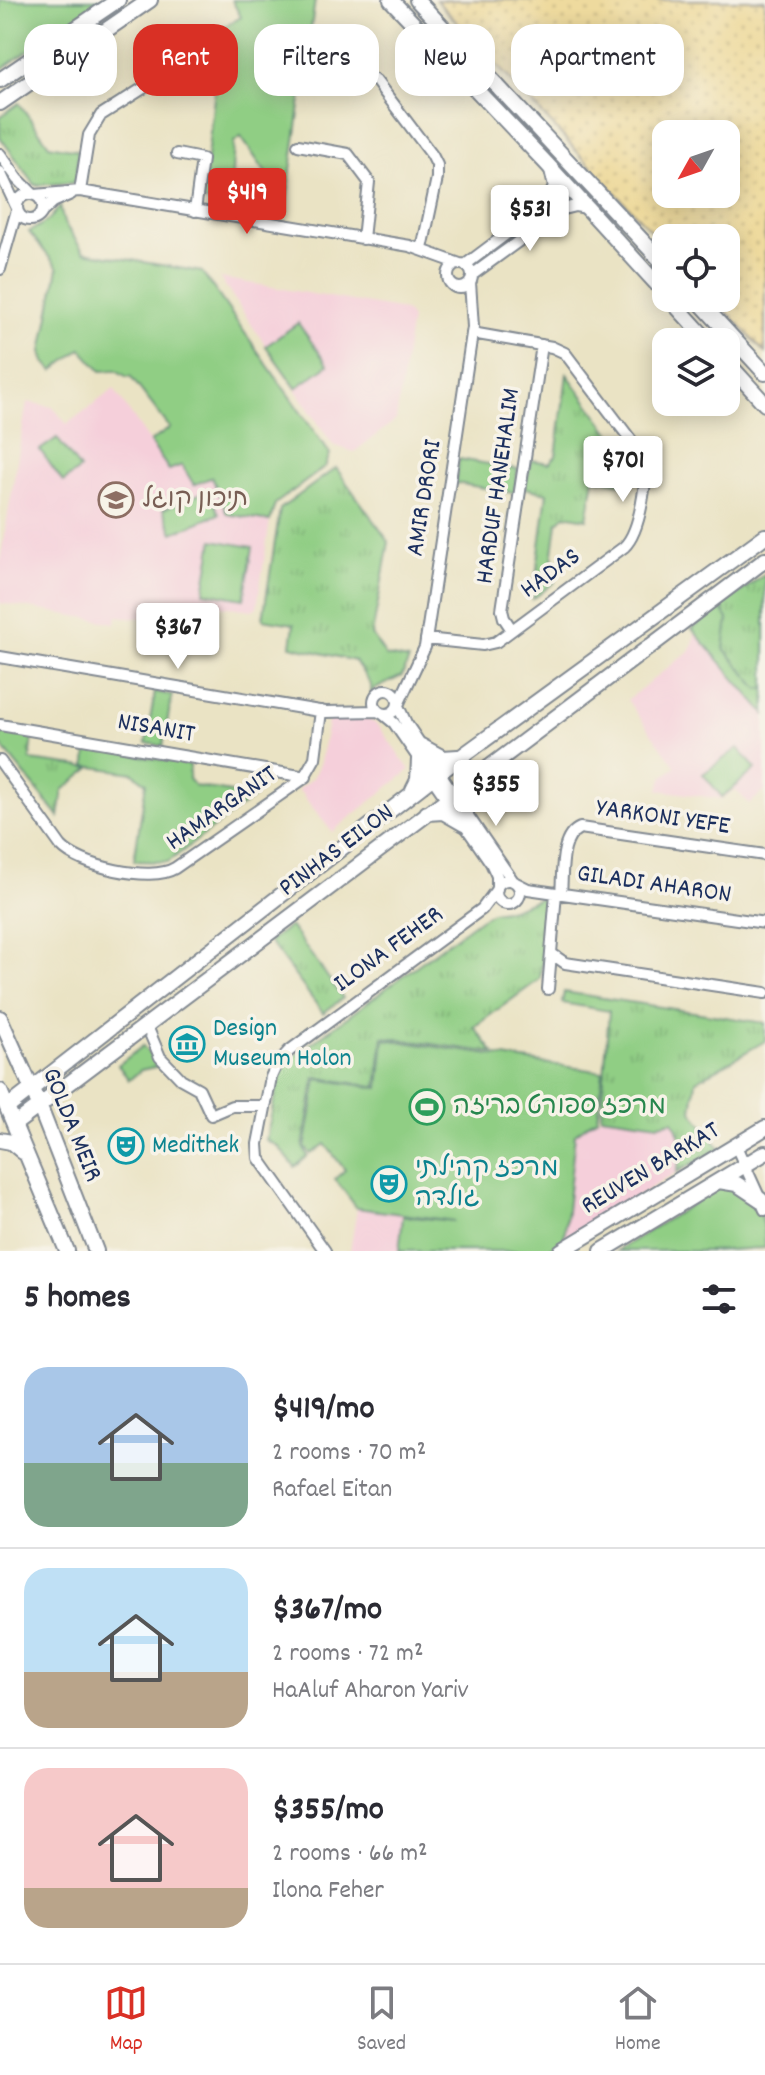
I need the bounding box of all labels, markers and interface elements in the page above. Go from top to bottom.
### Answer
chip: Buy [24,24,117,96]
chip: Rent [133,24,238,96]
chip: Filters [254,24,379,96]
chip: New [395,24,495,96]
chip: Apartment [511,24,684,96]
north arrow [652,120,740,208]
map controls [652,120,740,416]
pin: $419 [200,168,294,236]
text: $419 [226,175,268,212]
pin: $531 [483,185,577,253]
text: $531 [509,192,551,229]
button: locate [652,224,740,312]
button: layers [652,328,740,416]
street label: HARDUF HANEHALIM [467,386,531,586]
pin: $701 [576,436,670,504]
street label: AMIR DRORI [398,437,452,559]
text: $701 [601,443,645,480]
school or university icon: תיכון קוגל [97,481,135,519]
place label: תיכון קוגל [142,482,248,519]
street label: HADAS [513,539,589,609]
pin: $367 [131,603,225,671]
text: $367 [154,610,202,647]
street label: NISANIT [114,704,198,754]
street label: HAMARGANIT [159,757,286,861]
pin: $355 [449,760,543,828]
text: $355 [472,767,520,804]
street label: YARKONI YEFE [594,790,733,846]
street label: PINHAS EILON [272,795,402,907]
street label: GILADI AHARON [574,856,734,914]
street label: ILONA FEHER [326,897,452,1003]
place label: Design Museum Holon [213,1011,352,1078]
museum icon: Design Museum Holon [168,1025,206,1063]
street label: GOLDA MEIR [31,1062,111,1188]
sports icon: מרכז ספורט בריזה [408,1088,446,1126]
place label: מרכז ספורט בריזה [453,1089,666,1126]
street label: REUVEN BARKAT [575,1113,728,1225]
theatre icon: Medithek [107,1127,145,1165]
place label: Medithek [152,1128,239,1165]
place label: מרכז קהילתי גולדה [415,1151,559,1218]
theatre icon: מרכז קהילתי גולדה [370,1165,408,1203]
text: 5 homes [24,1275,131,1324]
icon: filters [697,1277,741,1321]
text: $419/mo [272,1386,375,1435]
icon: home [88,1399,184,1495]
text: 2 rooms · 70 m² [272,1435,426,1472]
text: Rafael Eitan [272,1472,392,1509]
text: $367/mo [272,1587,382,1636]
icon: home [88,1600,184,1696]
text: 2 rooms · 72 m² [272,1636,423,1673]
text: HaAluf Aharon Yariv [272,1673,469,1710]
text: $355/mo [272,1787,384,1836]
icon: home [88,1800,184,1896]
text: 2 rooms · 66 m² [272,1836,428,1873]
text: Ilona Feher [272,1873,384,1910]
tab: Map [104,1981,148,2060]
tab: Saved [357,1981,406,2060]
tab: Home [615,1981,661,2060]

